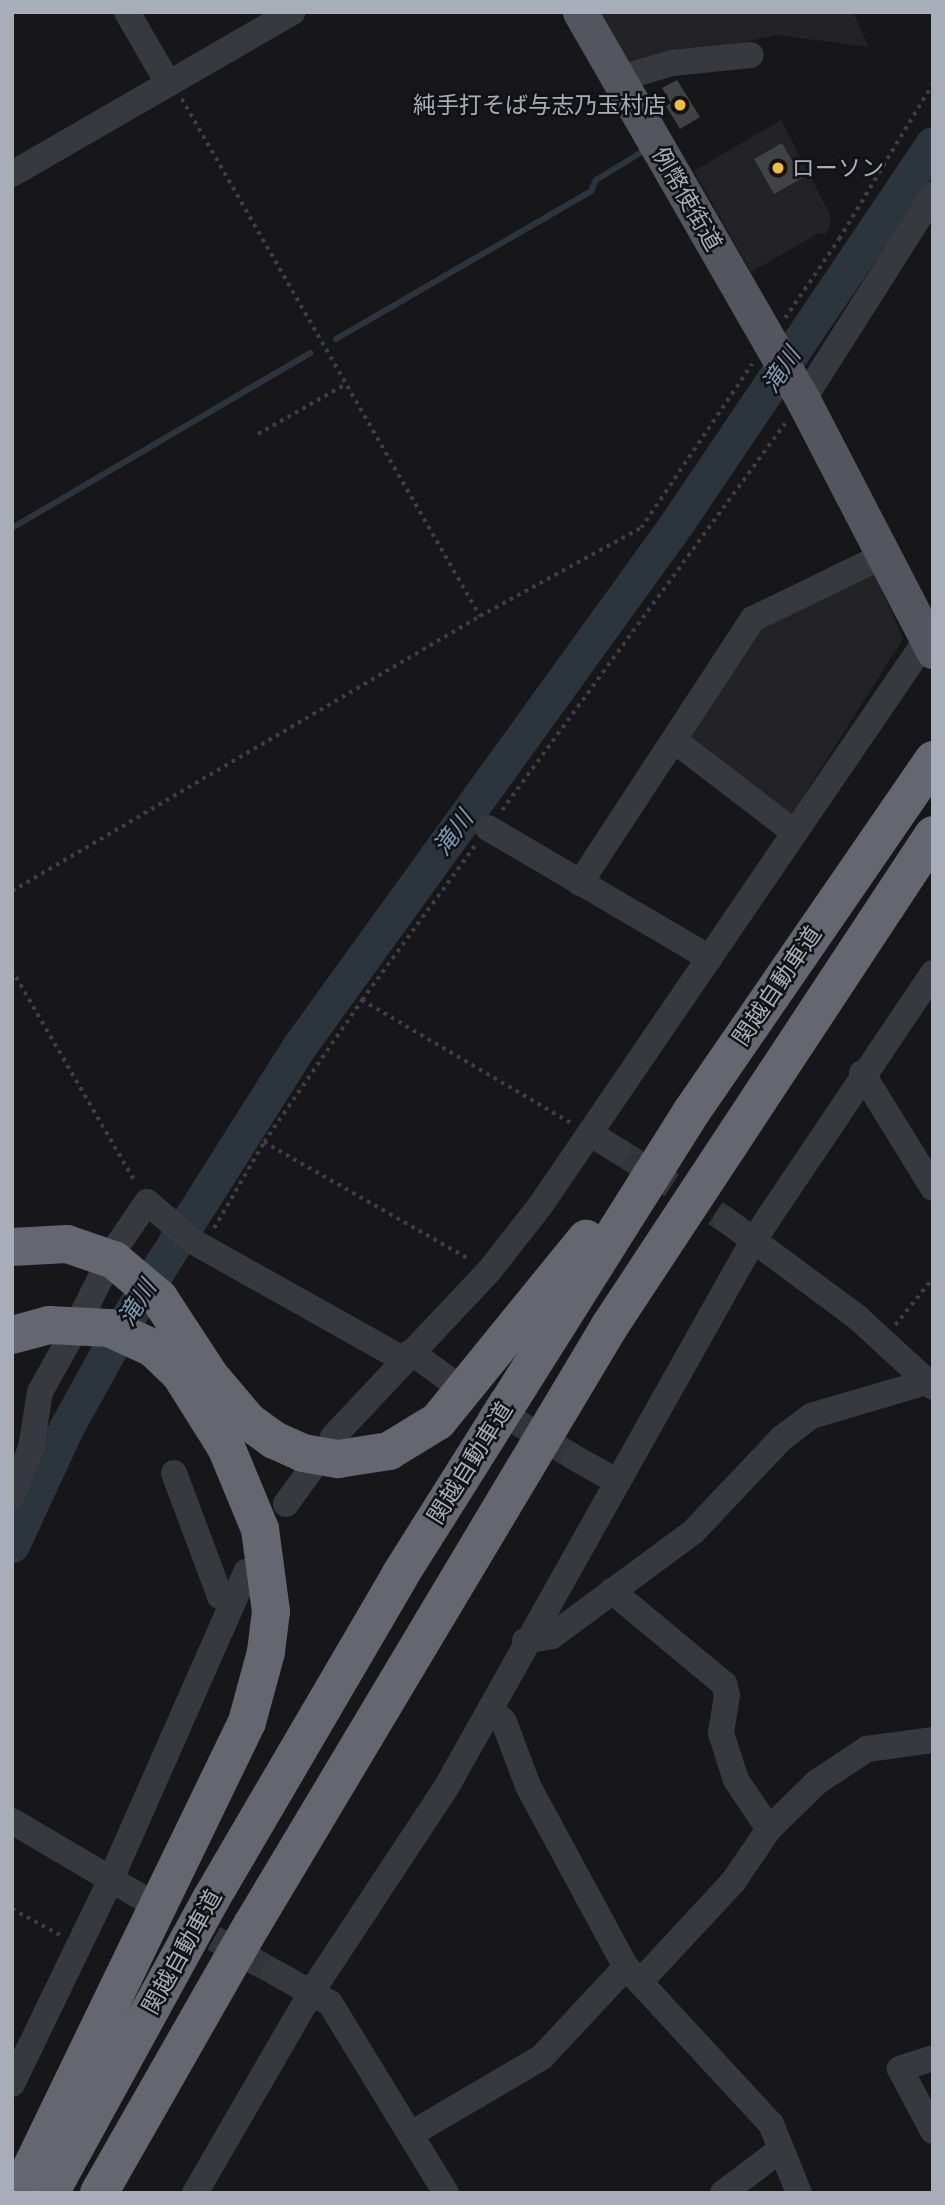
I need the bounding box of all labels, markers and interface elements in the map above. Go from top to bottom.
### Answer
place label: 純手打そば与志乃玉村店 [413,91,666,119]
marker: 純手打そば与志乃玉村店 [672,97,688,113]
street label: 例幣使街道 [646,142,728,256]
place label: ローソン [792,154,884,182]
marker: ローソン [770,160,786,176]
water label: 滝川 [756,342,806,398]
water label: 滝川 [427,805,479,861]
street label: 関越自動車道 [727,921,827,1051]
water label: 滝川 [112,1275,162,1331]
street label: 関越自動車道 [422,1397,518,1529]
street label: 関越自動車道 [136,1885,228,2019]

